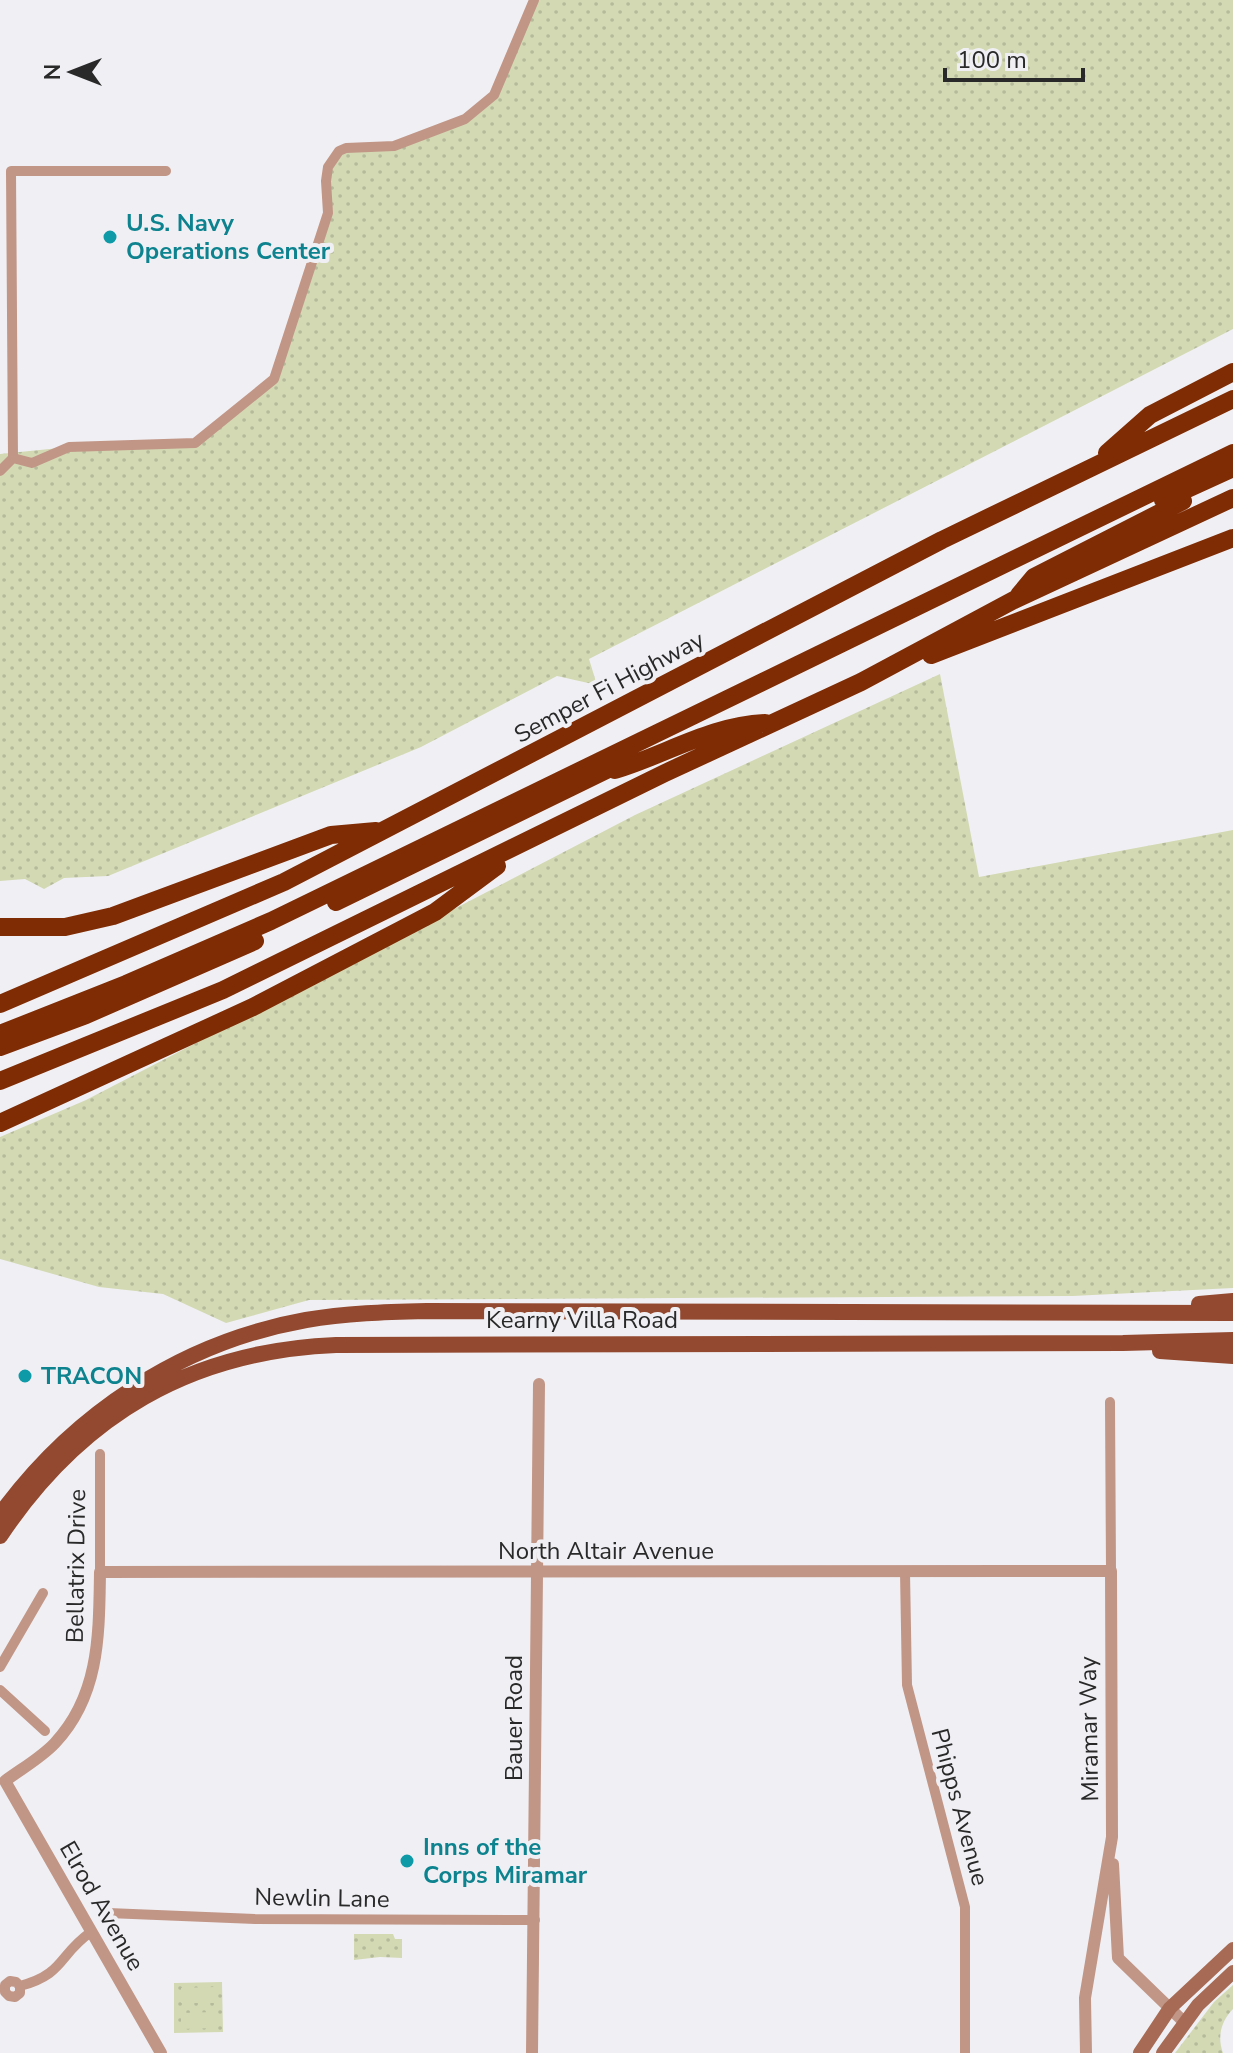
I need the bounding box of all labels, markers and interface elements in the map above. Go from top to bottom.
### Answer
north arrow [32,32,112,112]
scale bar [945,32,1083,82]
text: 100 m [957,44,1027,76]
text: N [38,64,68,80]
place label: U.S. Navy Operations Center [126,207,331,267]
marker: U.S. Navy Operations Center [101,228,119,246]
street label: Semper Fi Highway [508,623,710,751]
street label: Kearny Villa Road [486,1304,678,1336]
place label: TRACON [41,1360,142,1392]
marker: TRACON [16,1367,34,1385]
street label: Bellatrix Drive [59,1489,93,1643]
street label: North Altair Avenue [498,1535,714,1567]
street label: Bauer Road [498,1655,530,1781]
street label: Miramar Way [1072,1655,1106,1802]
street label: Phipps Avenue [924,1725,996,1889]
place label: Inns of the Corps Miramar [423,1831,588,1891]
street label: Elrod Avenue [52,1835,152,1977]
marker: Inns of the Corps Miramar [398,1852,416,1870]
street label: Newlin Lane [254,1881,390,1915]

